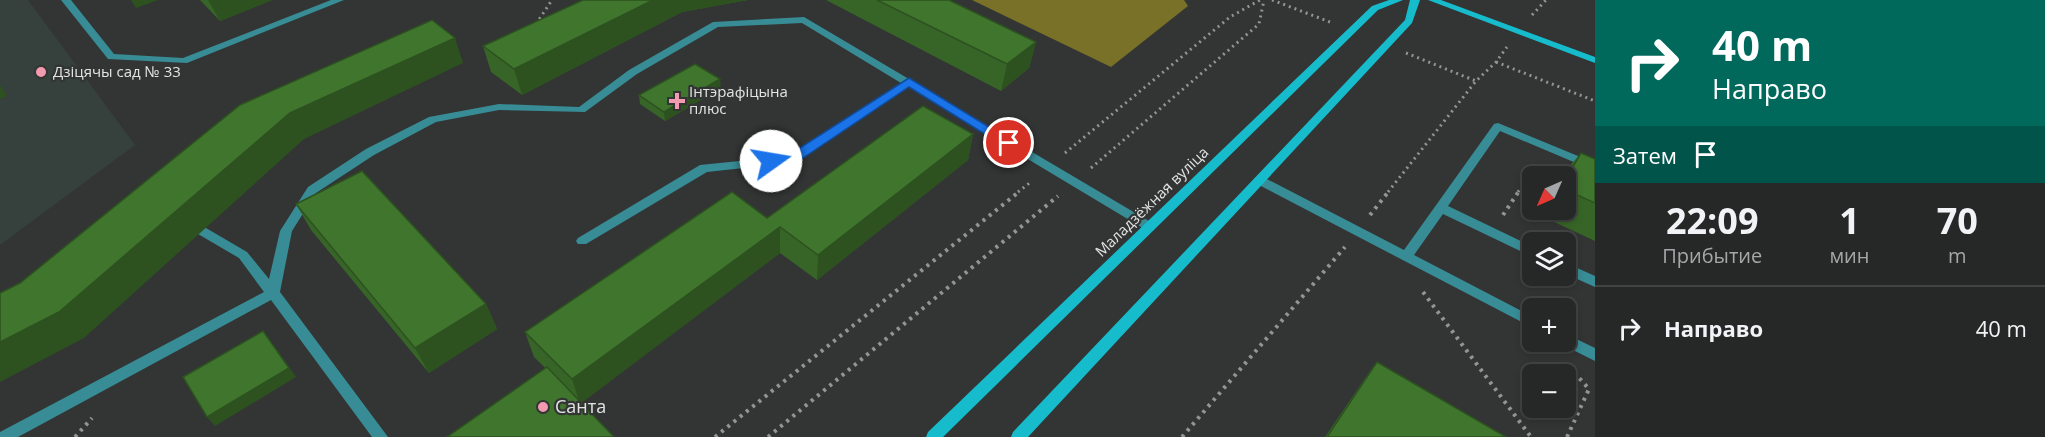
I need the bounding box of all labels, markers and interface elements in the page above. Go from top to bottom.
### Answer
text: 40 m [1712,16,1812,73]
icon: right [1613,24,1691,102]
place label: Дзіцячы сад № 33 [53,61,181,81]
marker: Дзіцячы сад № 33 [34,65,48,79]
text: Направо [1712,70,1827,107]
place label: Інтэрафіцына плюс [689,81,788,118]
marker: Інтэрафіцына плюс [670,94,684,108]
pin [983,117,1034,168]
icon: arrive [992,126,1025,159]
position arrow [739,129,803,193]
icon: arrive [1689,138,1722,171]
text: Затем [1613,140,1677,170]
street label: Маладзёжная вуліца [1090,142,1212,261]
north arrow [1522,166,1576,220]
map controls [1522,166,1576,418]
text: 22:09 [1666,196,1759,245]
text: 1 [1839,196,1860,245]
text: 70 [1937,196,1978,245]
button: layers [1522,232,1576,286]
text: Прибытие [1662,242,1762,269]
text: мин [1829,242,1870,269]
text: m [1948,242,1967,269]
button: + [1522,298,1576,352]
icon: right [1613,312,1646,345]
text: Направо [1664,313,1763,343]
text: 40 m [1976,313,2027,343]
button: − [1522,364,1576,418]
place label: Санта [555,394,606,418]
marker: Санта [536,400,550,414]

